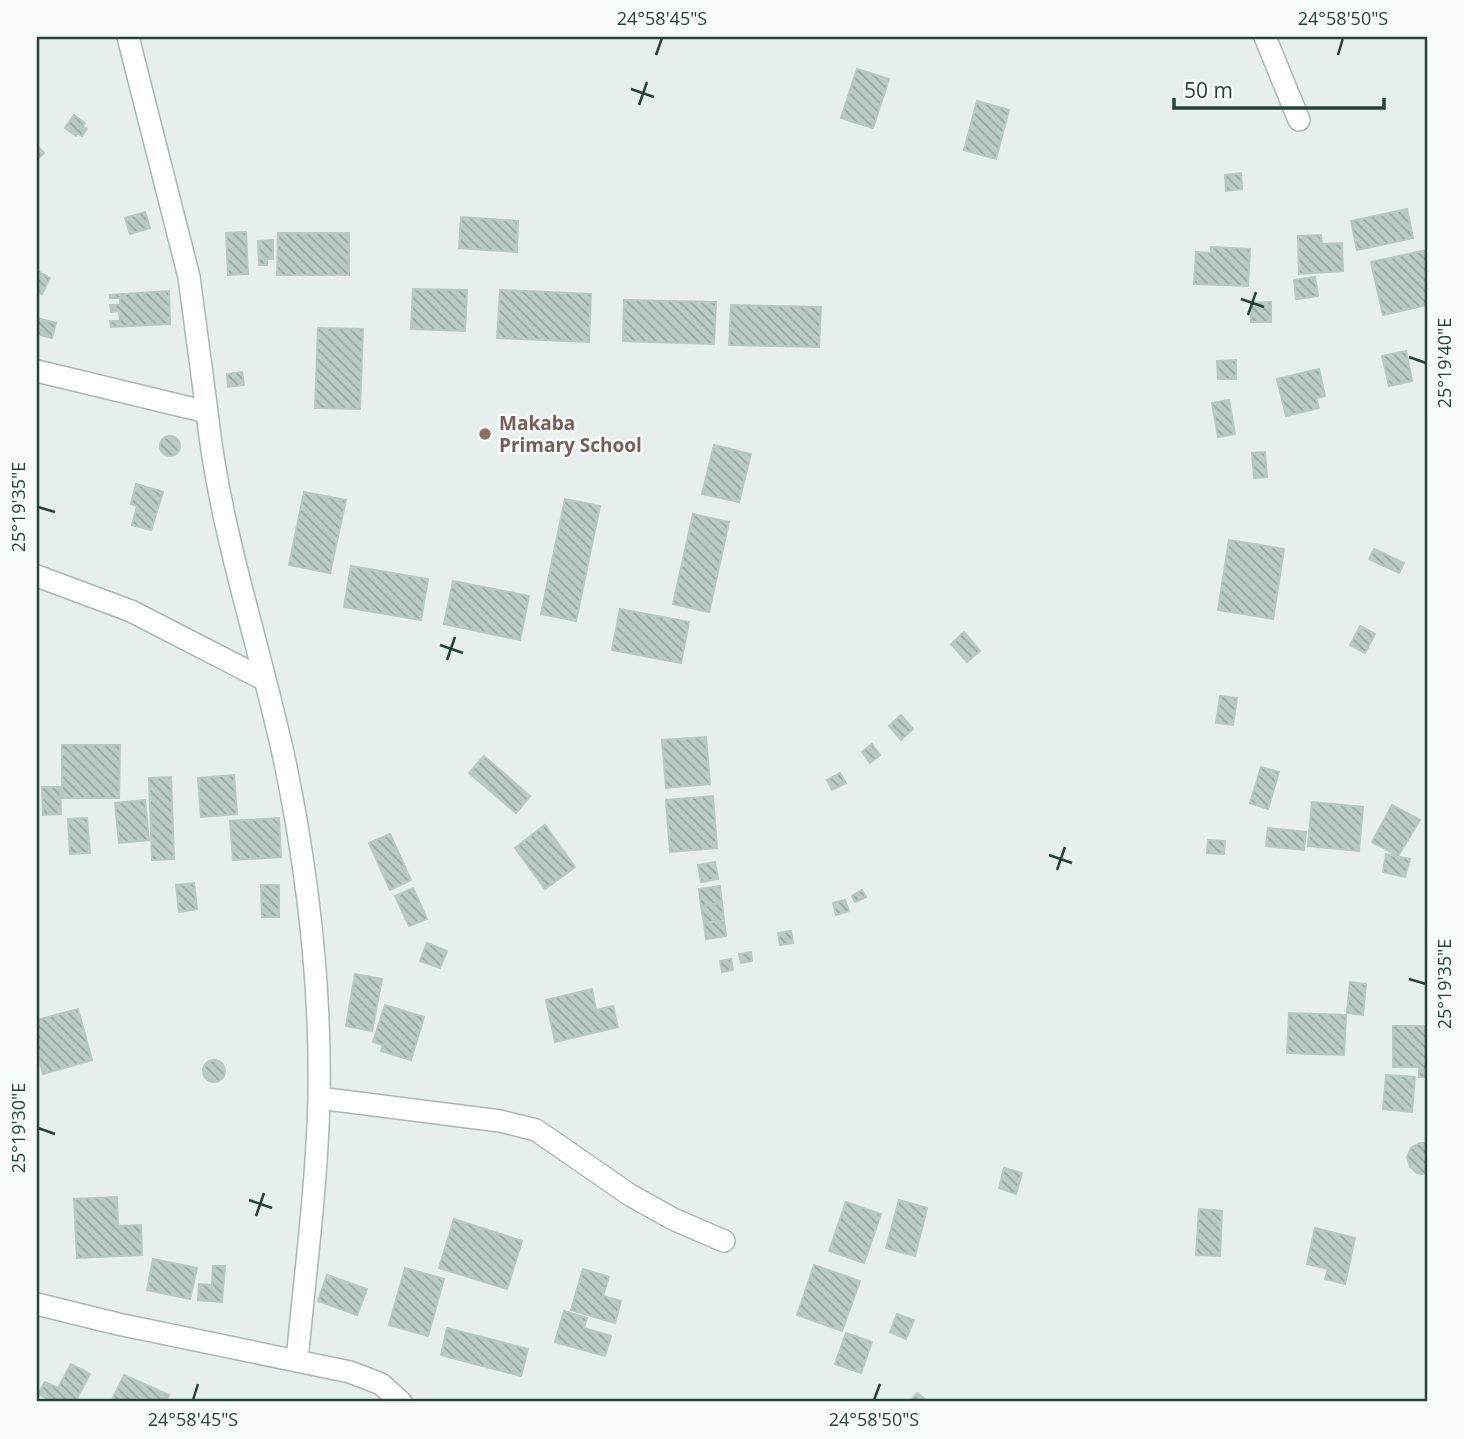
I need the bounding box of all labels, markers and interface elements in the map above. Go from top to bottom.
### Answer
text: 24°58'45"S [617,6,707,30]
text: 24°58'50"S [1298,6,1388,30]
scale bar [1174,66,1384,110]
text: 50 m [1184,76,1233,104]
text: 25°19'40"E [1432,318,1456,408]
place label: Makaba Primary School [499,410,642,458]
marker: Makaba Primary School [477,426,493,442]
text: 25°19'35"E [6,462,30,552]
text: 25°19'35"E [1432,939,1456,1029]
text: 25°19'30"E [6,1083,30,1173]
text: 24°58'45"S [148,1407,238,1431]
text: 24°58'50"S [829,1407,919,1431]

